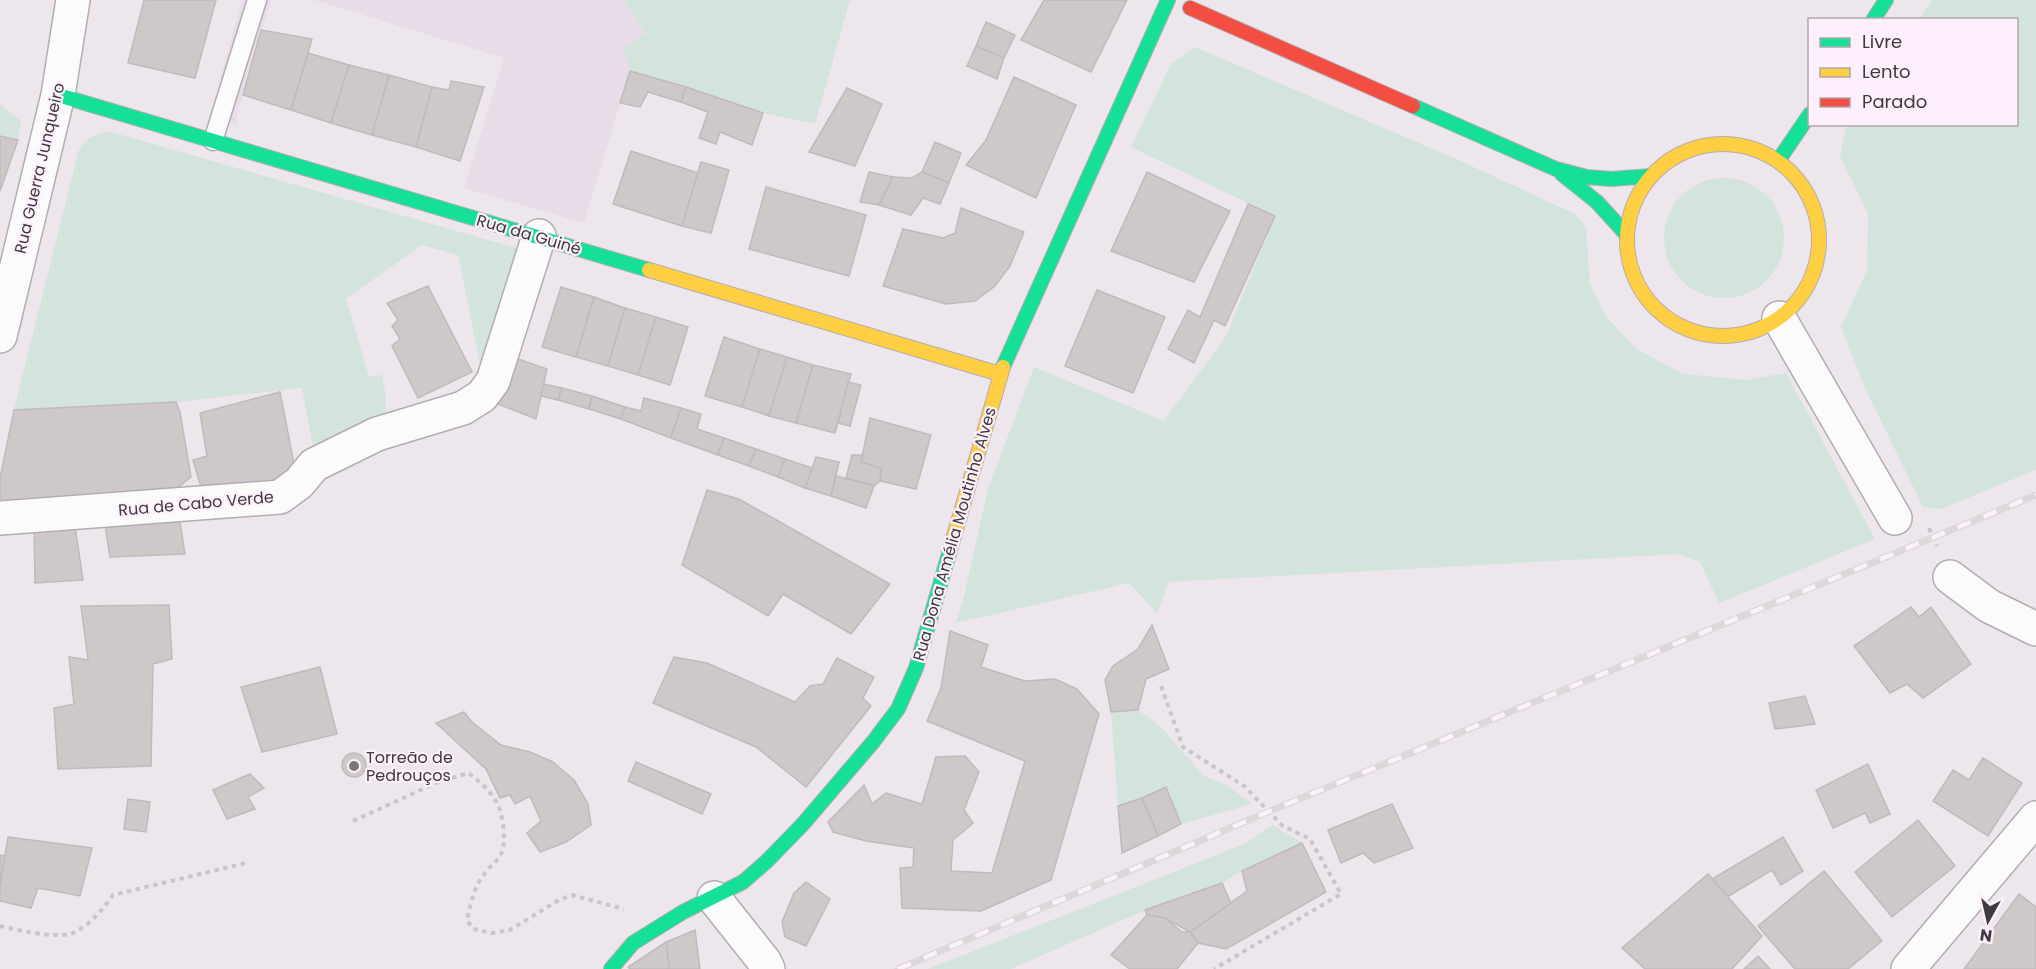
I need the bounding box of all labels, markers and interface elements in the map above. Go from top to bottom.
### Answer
legend [1808,18,2018,126]
text: Livre [1862,29,1902,54]
text: Lento [1862,59,1911,84]
street label: Rua Guerra Junqueiro [9,80,70,256]
text: Parado [1862,89,1927,114]
street label: Rua da Guiné [474,209,584,260]
street label: Rua Dona Amélia Moutinho Alves [907,405,1002,664]
street label: Rua de Cabo Verde [117,485,275,522]
place label: Torreão de Pedrouços [366,746,453,787]
marker: Torreão de Pedrouços [347,759,361,773]
north arrow [1958,891,2018,951]
text: N [1978,923,1994,948]

